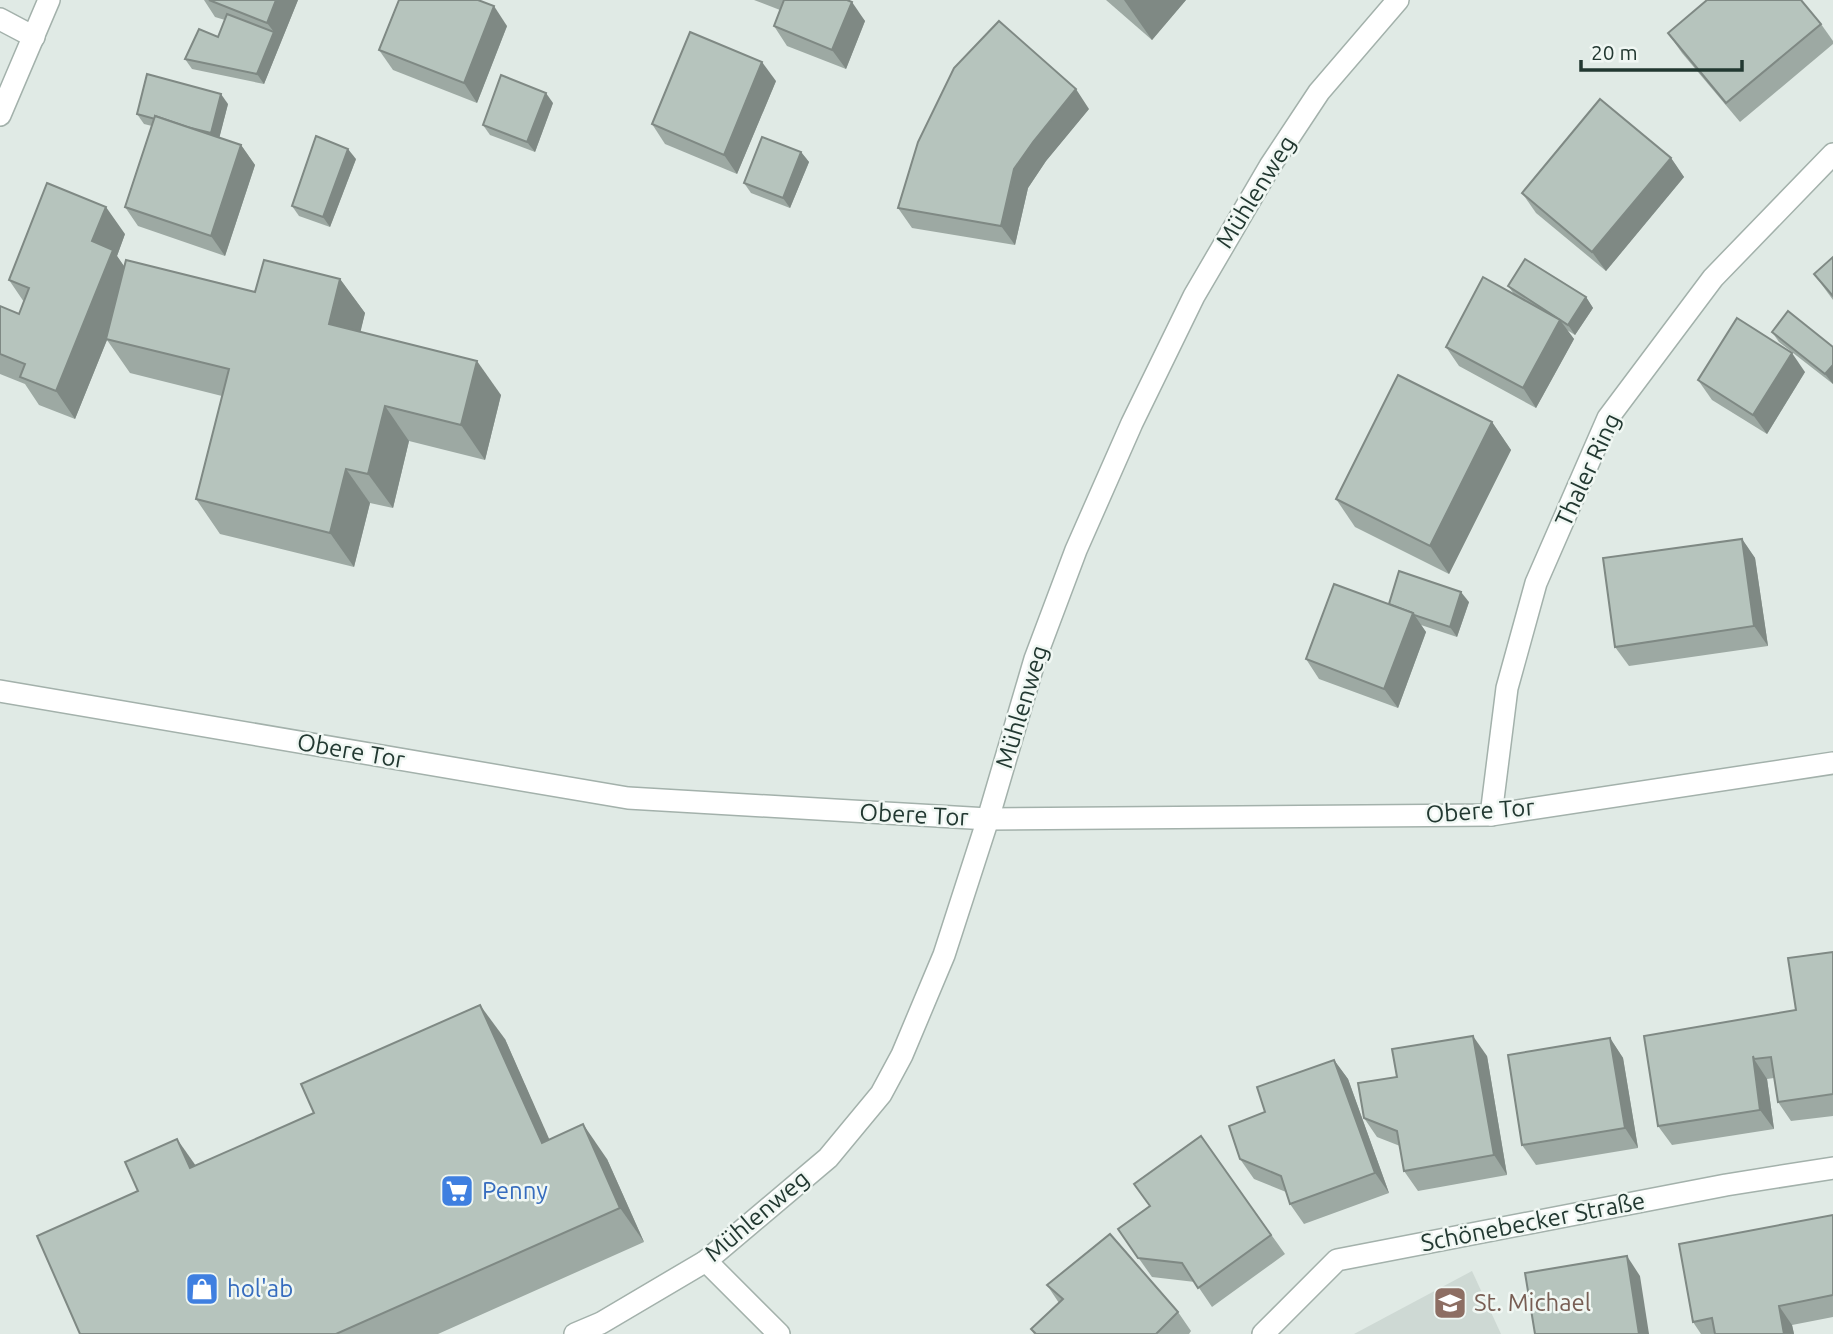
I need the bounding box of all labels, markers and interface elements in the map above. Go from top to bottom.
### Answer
scale bar [1581,28,1742,72]
text: 20 m [1591,40,1638,64]
street label: Mühlenweg [1210,131,1301,253]
street label: Thaler Ring [1550,409,1626,531]
street label: Mühlenweg [990,642,1053,772]
street label: Obere Tor [295,728,407,773]
street label: Obere Tor [1425,793,1535,828]
street label: Obere Tor [859,798,969,831]
street label: Mühlenweg [699,1164,814,1267]
supermarket icon: Penny [438,1172,476,1210]
place label: Penny [482,1177,548,1204]
street label: Schönebecker Straße [1419,1187,1647,1256]
shop icon: hol'ab [183,1270,221,1308]
place label: hol'ab [227,1275,293,1302]
school or university icon: St. Michael [1431,1284,1469,1322]
place label: St. Michael [1474,1289,1591,1316]

